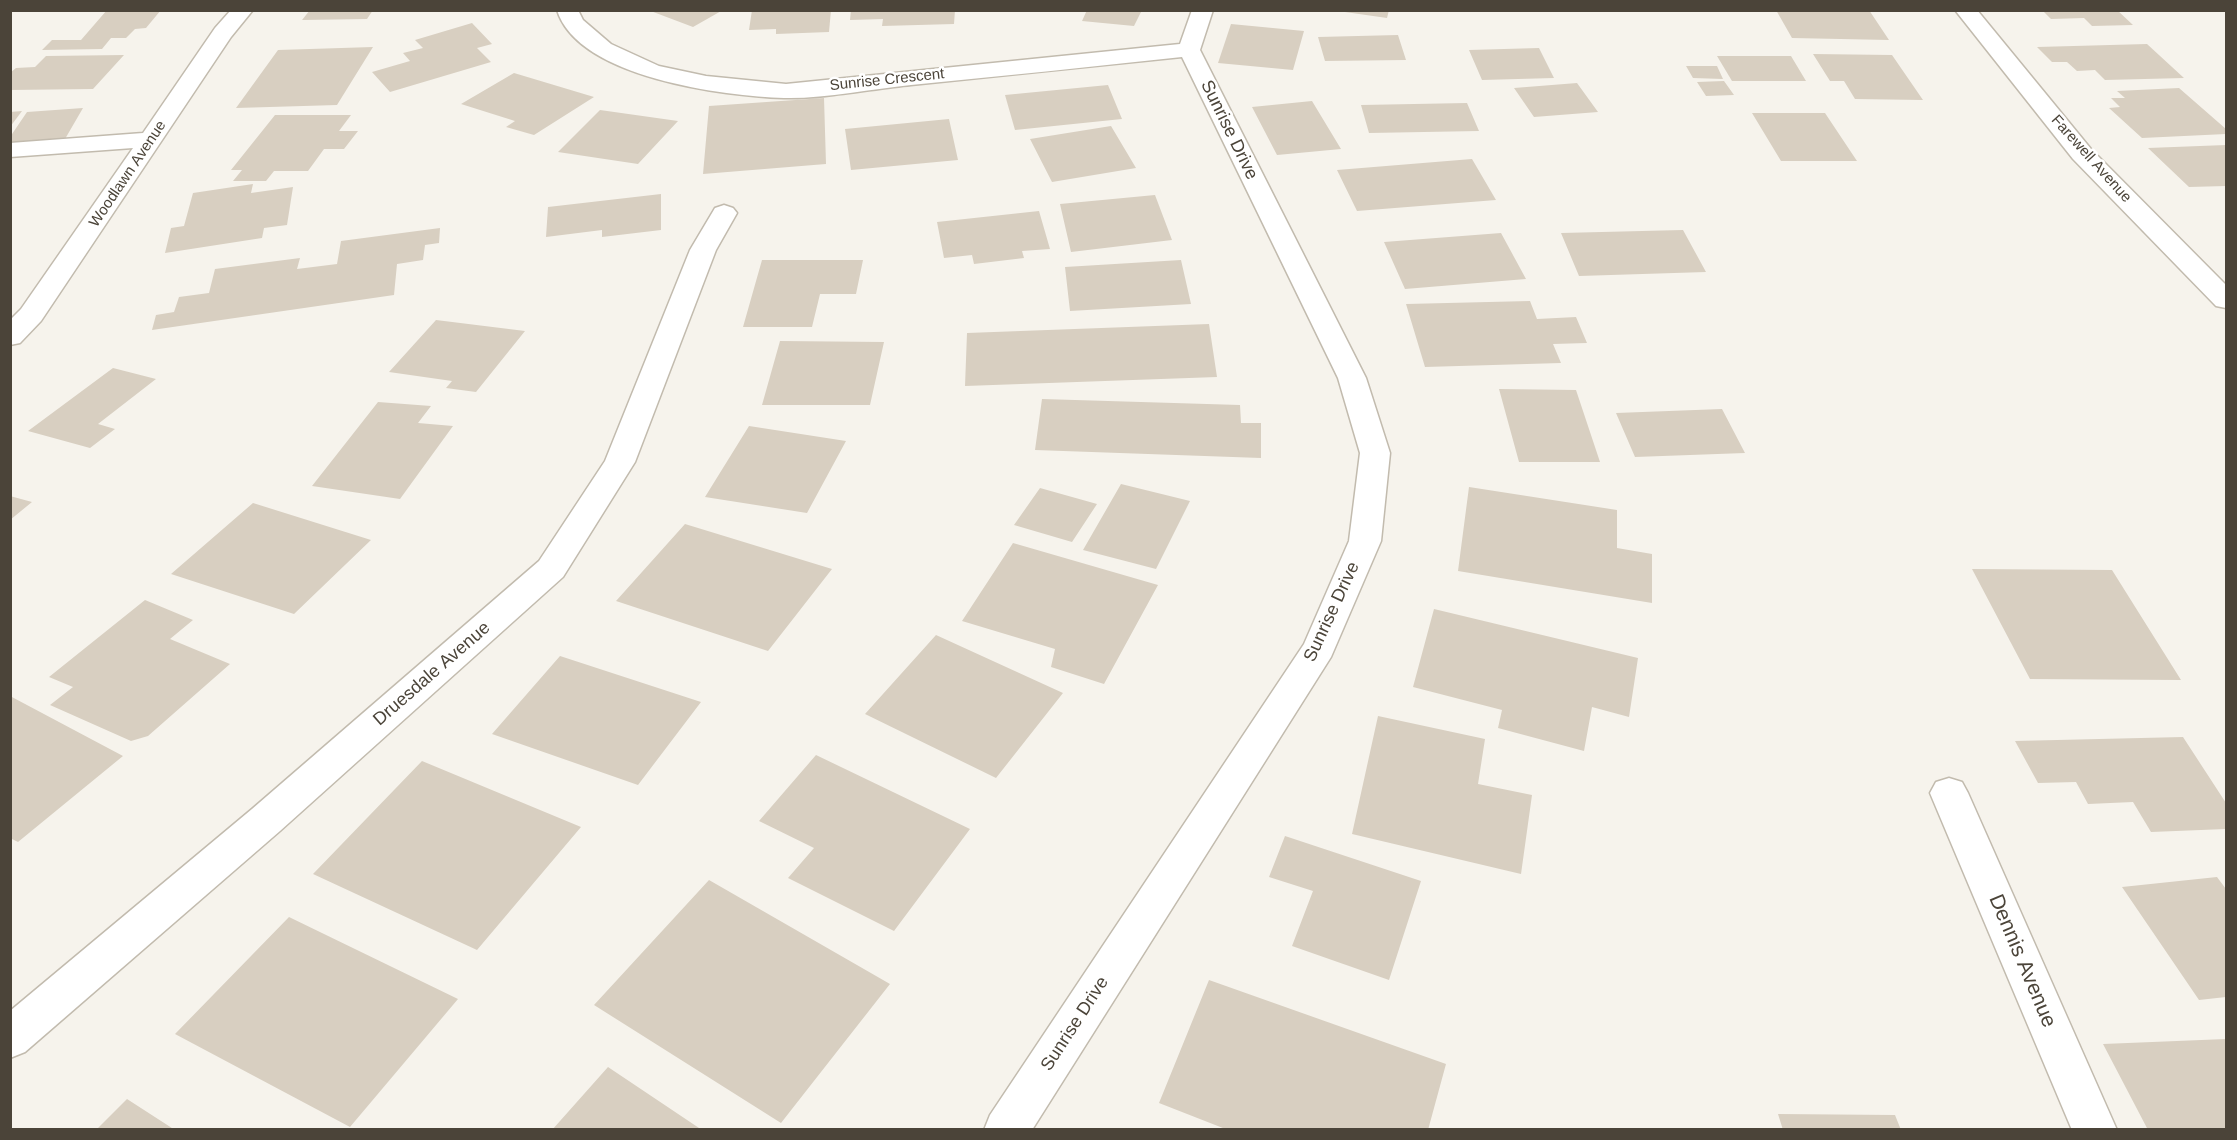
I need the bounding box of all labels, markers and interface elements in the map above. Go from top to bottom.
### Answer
street label: Sunrise Crescent [829,65,945,95]
street label: Sunrise Drive [1196,77,1262,183]
street label: Farewell Avenue [2047,112,2135,206]
street label: Woodlawn Avenue [86,117,170,231]
street label: Sunrise Drive [1299,558,1365,666]
street label: Druesdale Avenue [369,617,495,731]
street label: Dennis Avenue [1983,891,2061,1031]
street label: Sunrise Drive [1037,973,1113,1075]

